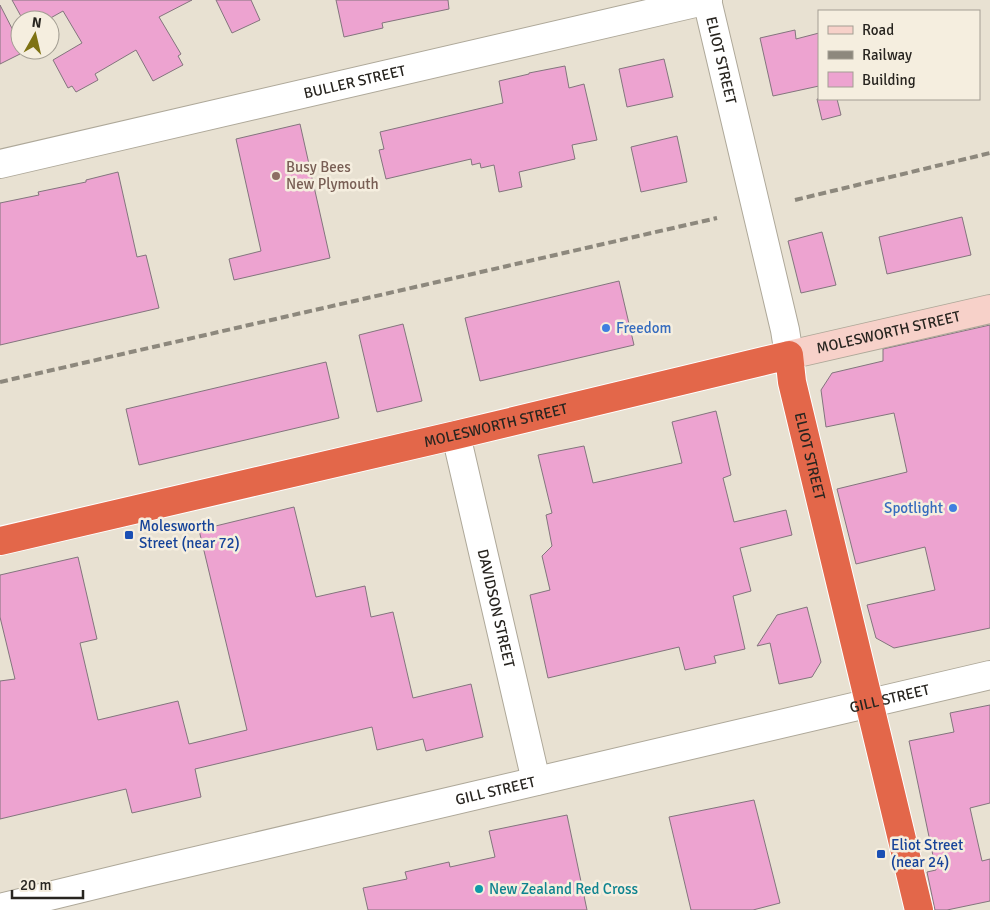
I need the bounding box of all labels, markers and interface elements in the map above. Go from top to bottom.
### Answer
north arrow [10,10,60,60]
legend [818,10,980,100]
text: N [31,14,43,32]
street label: ELIOT STREET [702,15,740,107]
text: Road [862,21,894,39]
text: Railway [862,46,912,64]
street label: BULLER STREET [302,61,408,102]
text: Building [862,71,916,89]
place label: Busy Bees New Plymouth [286,158,379,193]
marker: Busy Bees New Plymouth [270,170,282,182]
street label: MOLESWORTH STREET [815,307,963,357]
place label: Freedom [616,319,671,337]
marker: Freedom [600,322,612,334]
street label: MOLESWORTH STREET [422,399,570,451]
street label: ELIOT STREET [791,410,829,502]
place label: Spotlight [884,499,943,517]
marker: Spotlight [947,502,959,514]
place label: Molesworth Street (near 72) [139,517,240,552]
marker: Molesworth Street (near 72) [123,529,135,541]
street label: DAVIDSON STREET [474,547,519,670]
street label: GILL STREET [848,680,932,717]
street label: GILL STREET [454,773,538,809]
place label: Eliot Street (near 24) [891,836,963,871]
marker: Eliot Street (near 24) [875,848,887,860]
scale bar [12,868,84,900]
text: 20 m [20,876,51,894]
place label: New Zealand Red Cross [489,880,639,898]
marker: New Zealand Red Cross [473,883,485,895]

